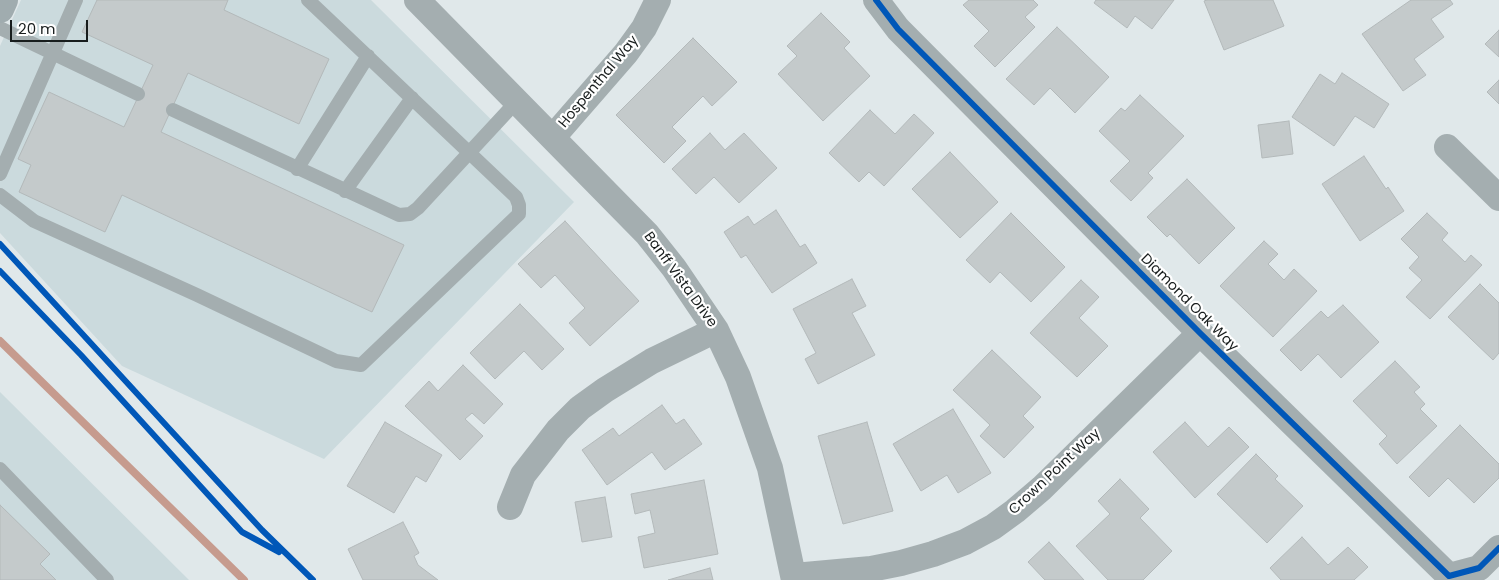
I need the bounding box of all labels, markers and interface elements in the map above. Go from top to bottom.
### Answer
scale bar [12,10,90,42]
text: 20 m [18,18,56,39]
street label: Hospenthal Way [556,33,642,131]
street label: Banff Vista Drive [640,229,720,331]
street label: Diamond Oak Way [1137,251,1241,355]
street label: Crown Point Way [1006,425,1104,519]

